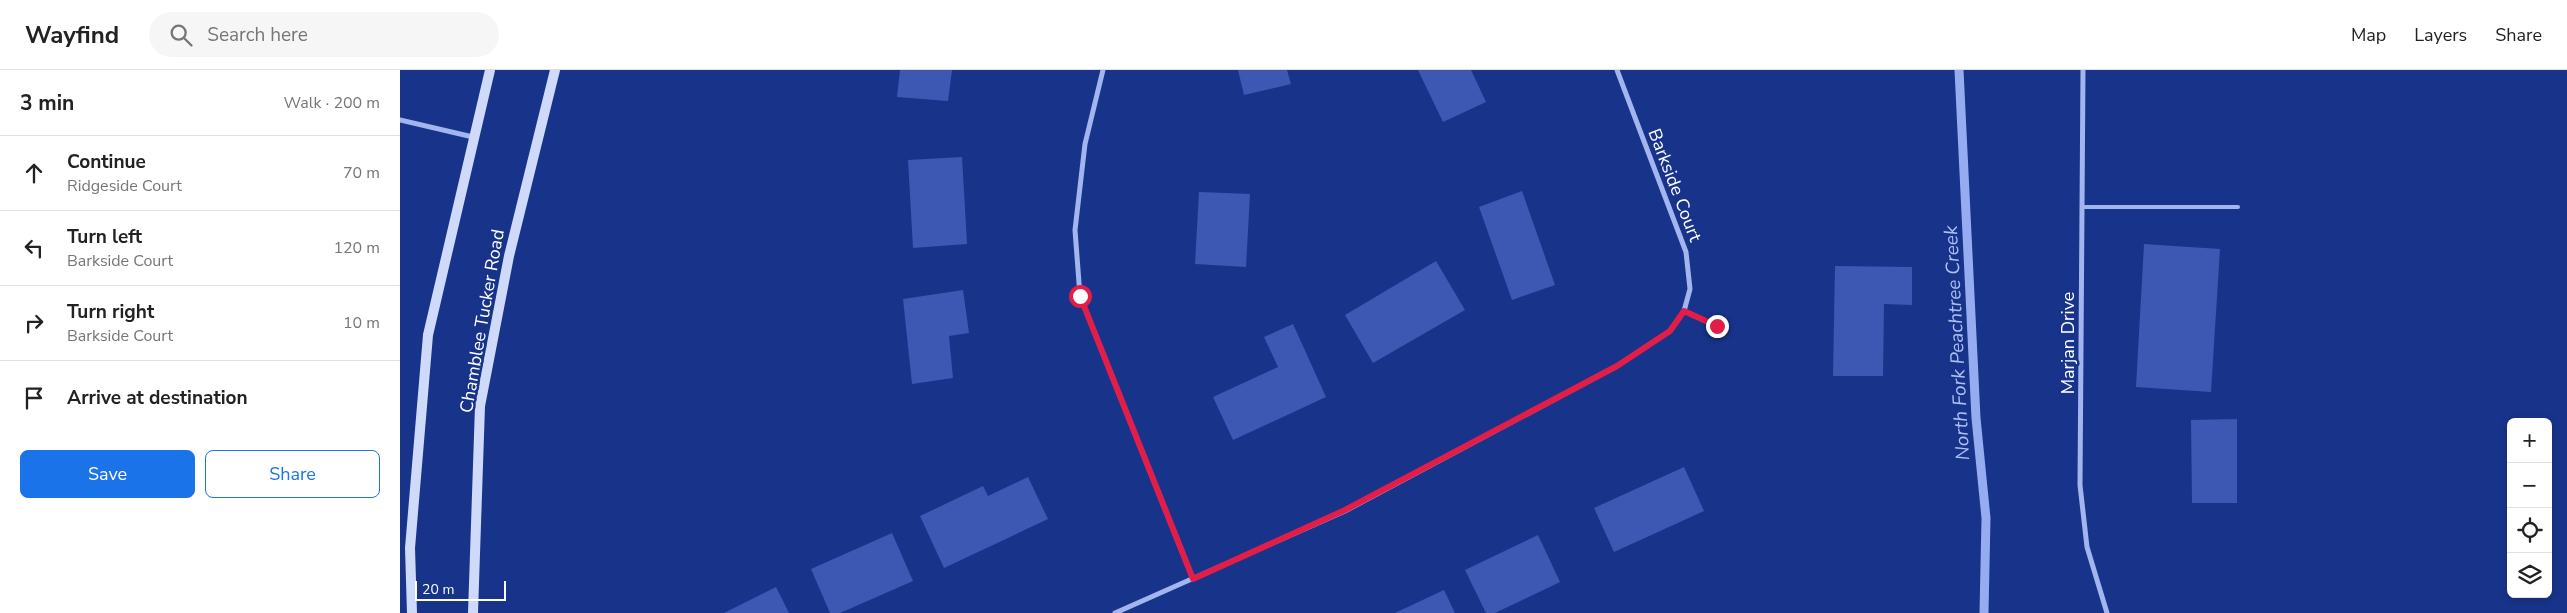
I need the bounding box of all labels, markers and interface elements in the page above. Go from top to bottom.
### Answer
search box [149,12,499,57]
text: Wayfind [25,19,119,51]
icon: search [167,21,195,49]
text: Search here [207,22,308,48]
text: Map [2351,23,2386,47]
text: Layers [2414,23,2467,47]
text: Share [2495,23,2542,47]
text: 3 min [20,89,74,117]
text: Walk · 200 m [284,92,380,114]
street label: Barkside Court [1642,125,1708,246]
text: Continue [67,149,146,175]
icon: ahead [20,159,48,187]
text: 70 m [343,162,380,184]
text: Ridgeside Court [67,175,182,197]
text: Turn left [67,224,142,250]
water label: North Fork Peachtree Creek [1938,224,1976,461]
street label: Chamblee Tucker Road [454,227,510,415]
icon: left [20,234,48,262]
text: 120 m [333,237,380,259]
text: Barkside Court [67,250,173,272]
route start [1069,285,1092,308]
street label: Marjan Drive [2056,292,2080,394]
text: Turn right [67,299,154,325]
icon: right [20,309,48,337]
text: 10 m [343,312,380,334]
route end [1706,315,1729,338]
text: Barkside Court [67,325,173,347]
icon: arrive [20,384,48,412]
text: Arrive at destination [67,385,248,411]
map controls [2507,418,2552,598]
button: + [2507,418,2552,463]
button: Save [20,450,195,498]
button: Share [205,450,380,498]
button: − [2507,463,2552,508]
button: locate [2507,508,2552,553]
button: layers [2507,553,2552,598]
scale bar [415,578,506,601]
text: 20 m [422,580,454,599]

